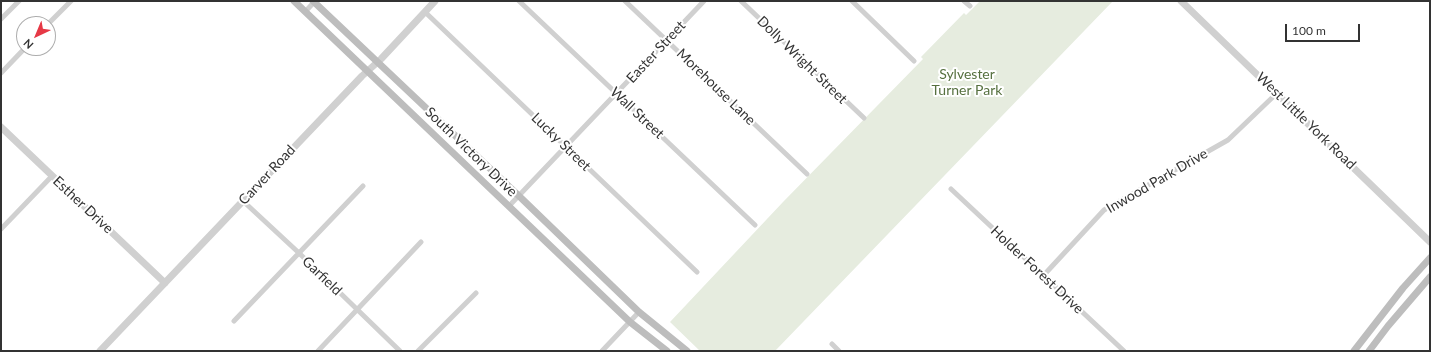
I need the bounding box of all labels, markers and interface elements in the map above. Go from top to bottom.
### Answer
street label: Dolly Wright Street [753,13,851,107]
north arrow [16,16,56,56]
scale bar [1287,16,1362,42]
street label: Easter Street [623,17,689,87]
text: 100 m [1292,23,1326,38]
text: N [20,37,36,52]
street label: Morehouse Lane [673,45,759,129]
park label: Sylvester Turner Park [932,66,1002,98]
street label: West Little York Road [1253,69,1359,173]
street label: Wall Street [607,84,667,142]
street label: South Victory Drive [421,104,521,200]
street label: Lucky Street [528,110,594,174]
street label: Carver Road [235,142,299,208]
street label: Inwood Park Drive [1103,145,1211,217]
street label: Esther Drive [49,173,117,237]
street label: Holder Forest Drive [987,223,1087,317]
street label: Garfield [299,253,345,299]

